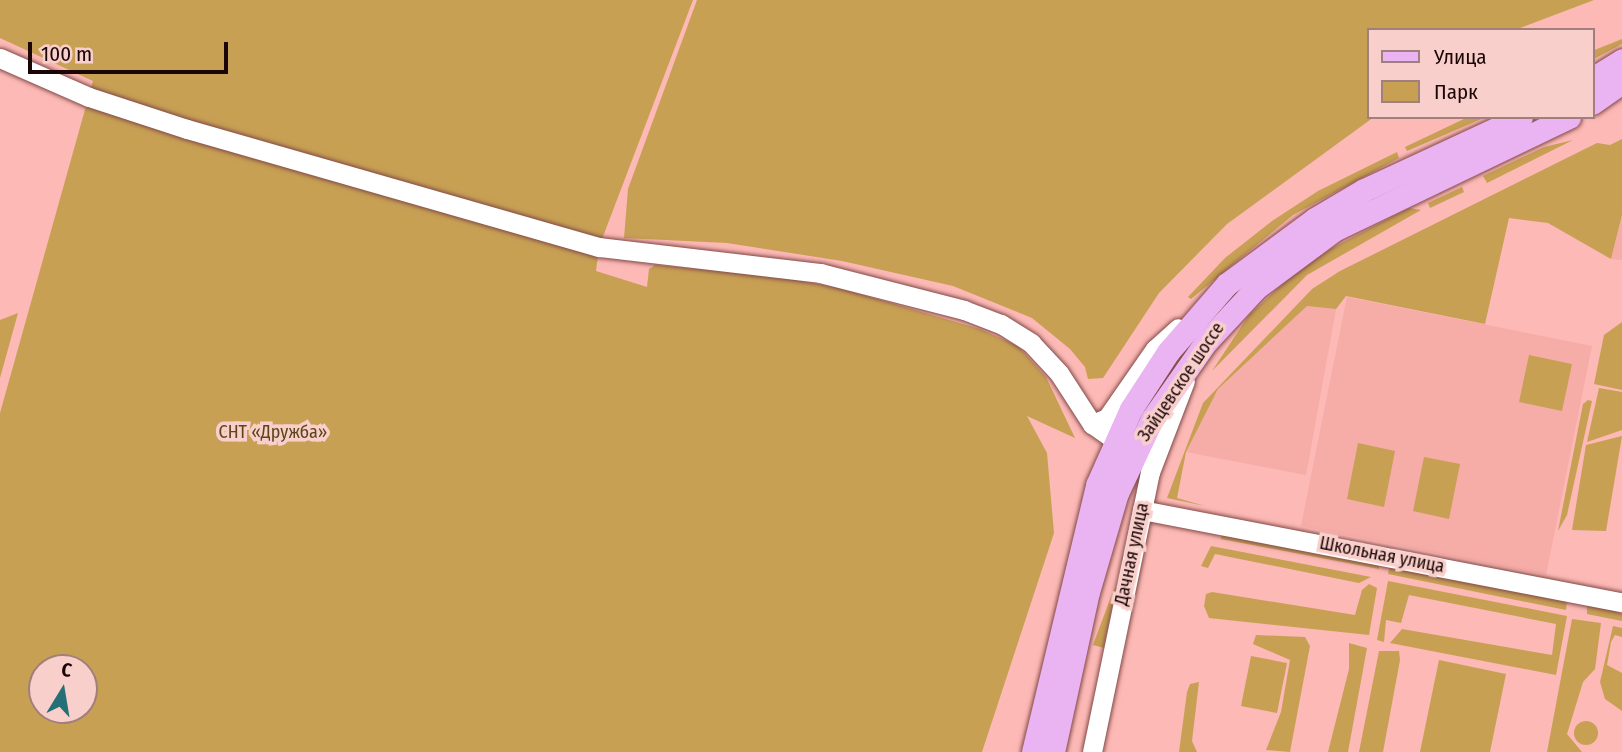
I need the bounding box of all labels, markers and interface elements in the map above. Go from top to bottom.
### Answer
scale bar [32,28,231,72]
legend [1366,28,1594,119]
text: 100 m [41,41,92,67]
text: Улица [1434,44,1487,70]
text: Парк [1434,79,1478,105]
street label: Зайцевское шоссе [1133,318,1229,446]
park label: СНТ «Дружба» [219,421,327,443]
street label: Дачная улица [1111,501,1153,607]
street label: Школьная улица [1318,532,1446,578]
north arrow [28,654,98,724]
text: С [60,658,74,682]

